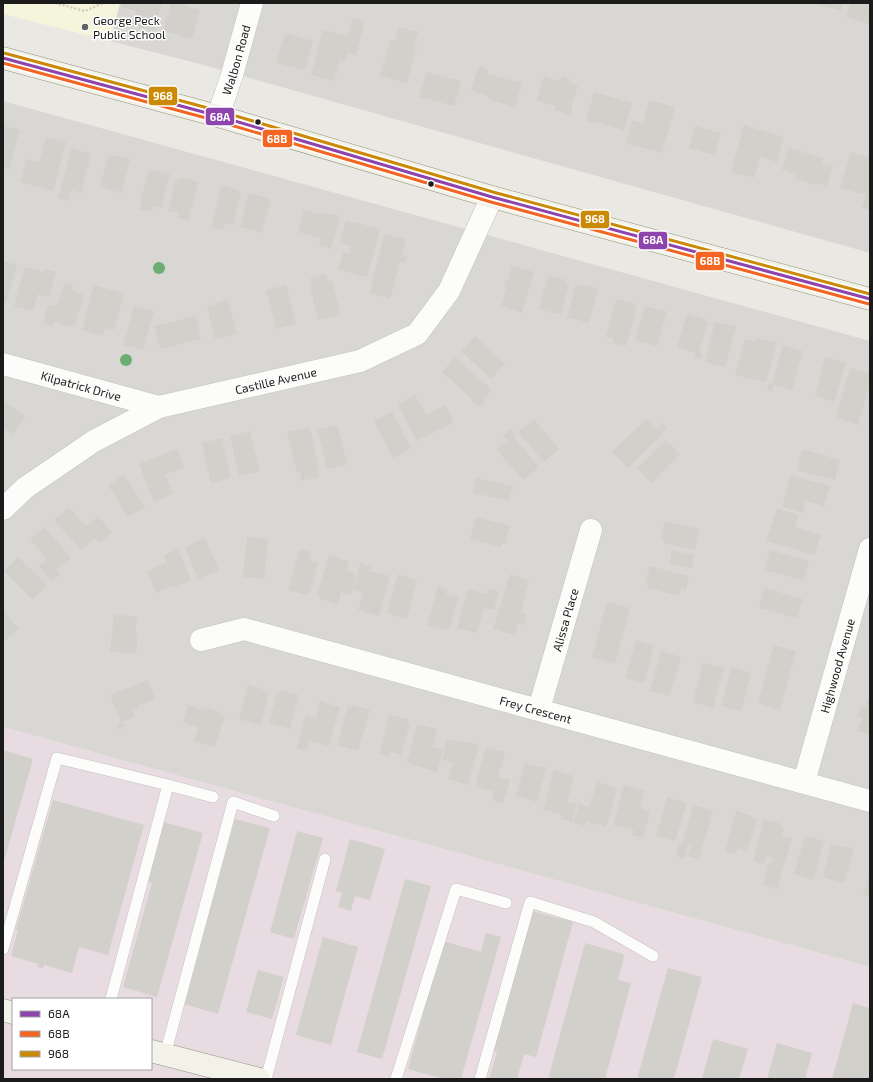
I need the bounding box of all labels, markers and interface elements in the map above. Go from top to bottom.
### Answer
place label: George Peck Public School [93,13,166,41]
marker: George Peck Public School [80,22,90,32]
street label: Walbon Road [219,23,253,97]
line badge: 968 [148,86,178,106]
text: 968 [153,89,173,102]
line badge: 68A [205,107,235,126]
text: 68A [210,110,231,123]
unlabelled marker [253,117,263,127]
line badge: 68B [262,129,293,148]
text: 68B [267,132,287,145]
unlabelled marker [426,179,436,189]
line badge: 968 [580,210,610,229]
text: 968 [585,212,605,225]
line badge: 68A [638,231,668,250]
text: 68A [643,233,664,246]
line badge: 68B [695,251,725,271]
text: 68B [700,254,720,267]
street label: Castille Avenue [234,364,318,396]
street label: Kilpatrick Drive [39,368,123,403]
street label: Alissa Place [549,587,581,653]
street label: Highwood Avenue [817,617,857,715]
street label: Frey Crescent [498,693,574,726]
legend [12,998,152,1070]
text: 68A [48,1006,70,1020]
text: 68B [48,1026,70,1040]
text: 968 [48,1046,69,1060]

